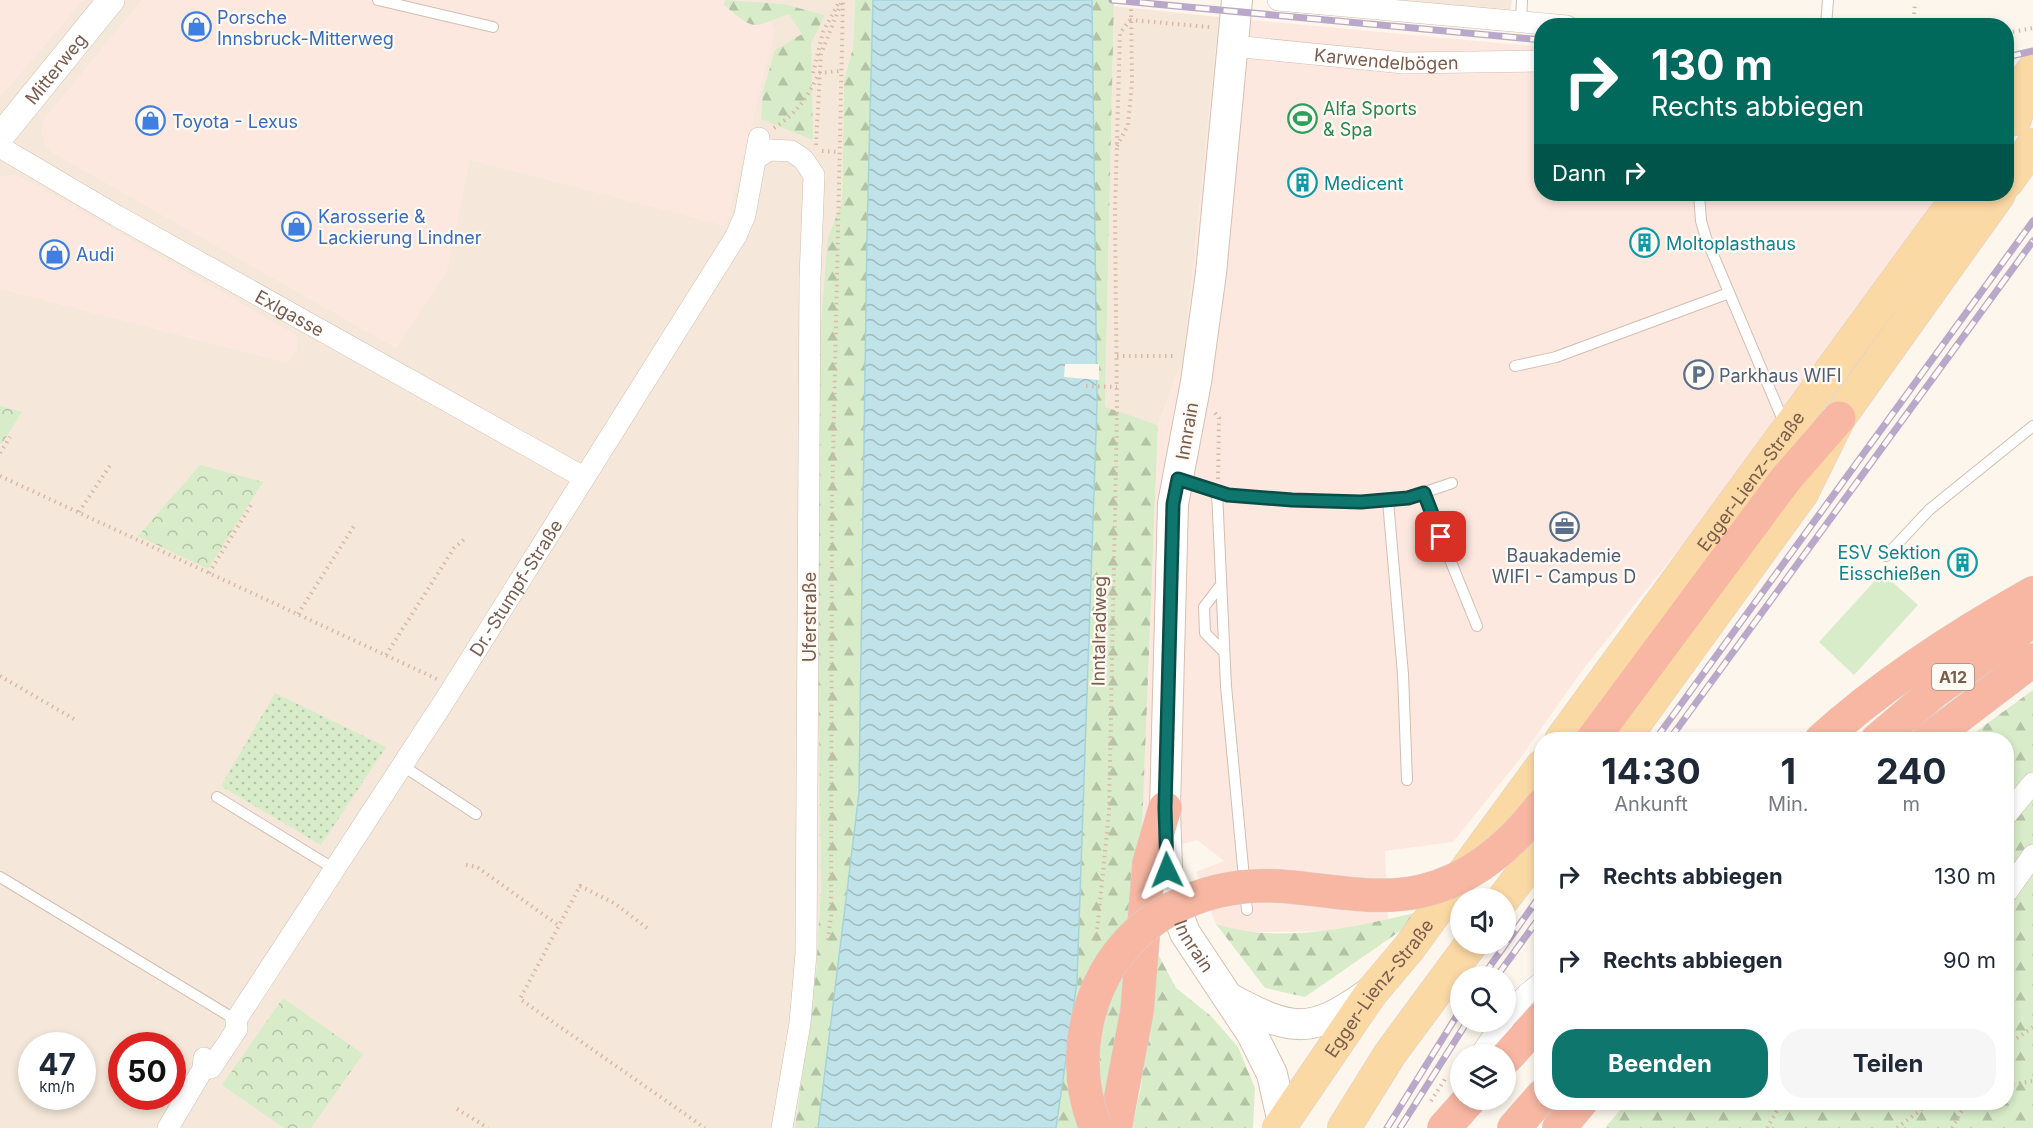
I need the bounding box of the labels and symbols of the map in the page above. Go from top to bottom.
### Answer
place label: Porsche Innsbruck-Mitterweg [217,7,394,49]
shop icon: Porsche Innsbruck-Mitterweg [180,11,212,43]
street label: Mitterweg [20,29,90,108]
street label: Karwendelbögen [1313,44,1459,73]
place label: Alfa Sports & Spa [1323,98,1417,140]
sports icon: Alfa Sports & Spa [1286,102,1318,134]
shop icon: Toyota - Lexus [135,105,167,137]
place label: Toyota - Lexus [172,111,298,132]
building icon: Medicent [1287,167,1319,199]
place label: Medicent [1324,173,1404,194]
place label: Karosserie & Lackierung Lindner [318,206,482,248]
shop icon: Karosserie & Lackierung Lindner [281,210,313,242]
building icon: Moltoplasthaus [1629,227,1661,259]
place label: Moltoplasthaus [1666,233,1796,254]
shop icon: Audi [39,238,71,270]
place label: Audi [76,244,114,265]
street label: Exlgasse [252,285,328,340]
parking icon: Parkhaus WIFI [1682,359,1714,391]
place label: Parkhaus WIFI [1719,365,1842,386]
street label: Innrain [1172,401,1202,461]
street label: Egger-Lienz-Straße [1692,407,1808,555]
office icon: Bauakademie WIFI - Campus D [1548,510,1580,542]
pin [1415,511,1466,562]
street label: Dr.-Stumpf-Straße [465,515,566,660]
place label: ESV Sektion Eisschießen [1838,542,1941,584]
place label: Bauakademie WIFI - Campus D [1492,545,1636,587]
building icon: ESV Sektion Eisschießen [1946,546,1978,578]
street label: Uferstraße [799,572,820,662]
street label: Inntalradweg [1088,576,1110,686]
road number: A12 [1932,664,1974,690]
position arrow [1135,838,1199,902]
street label: Egger-Lienz-Straße [1320,915,1437,1061]
street label: Innrain [1170,917,1218,976]
speed limit sign: 50 [108,1032,186,1110]

